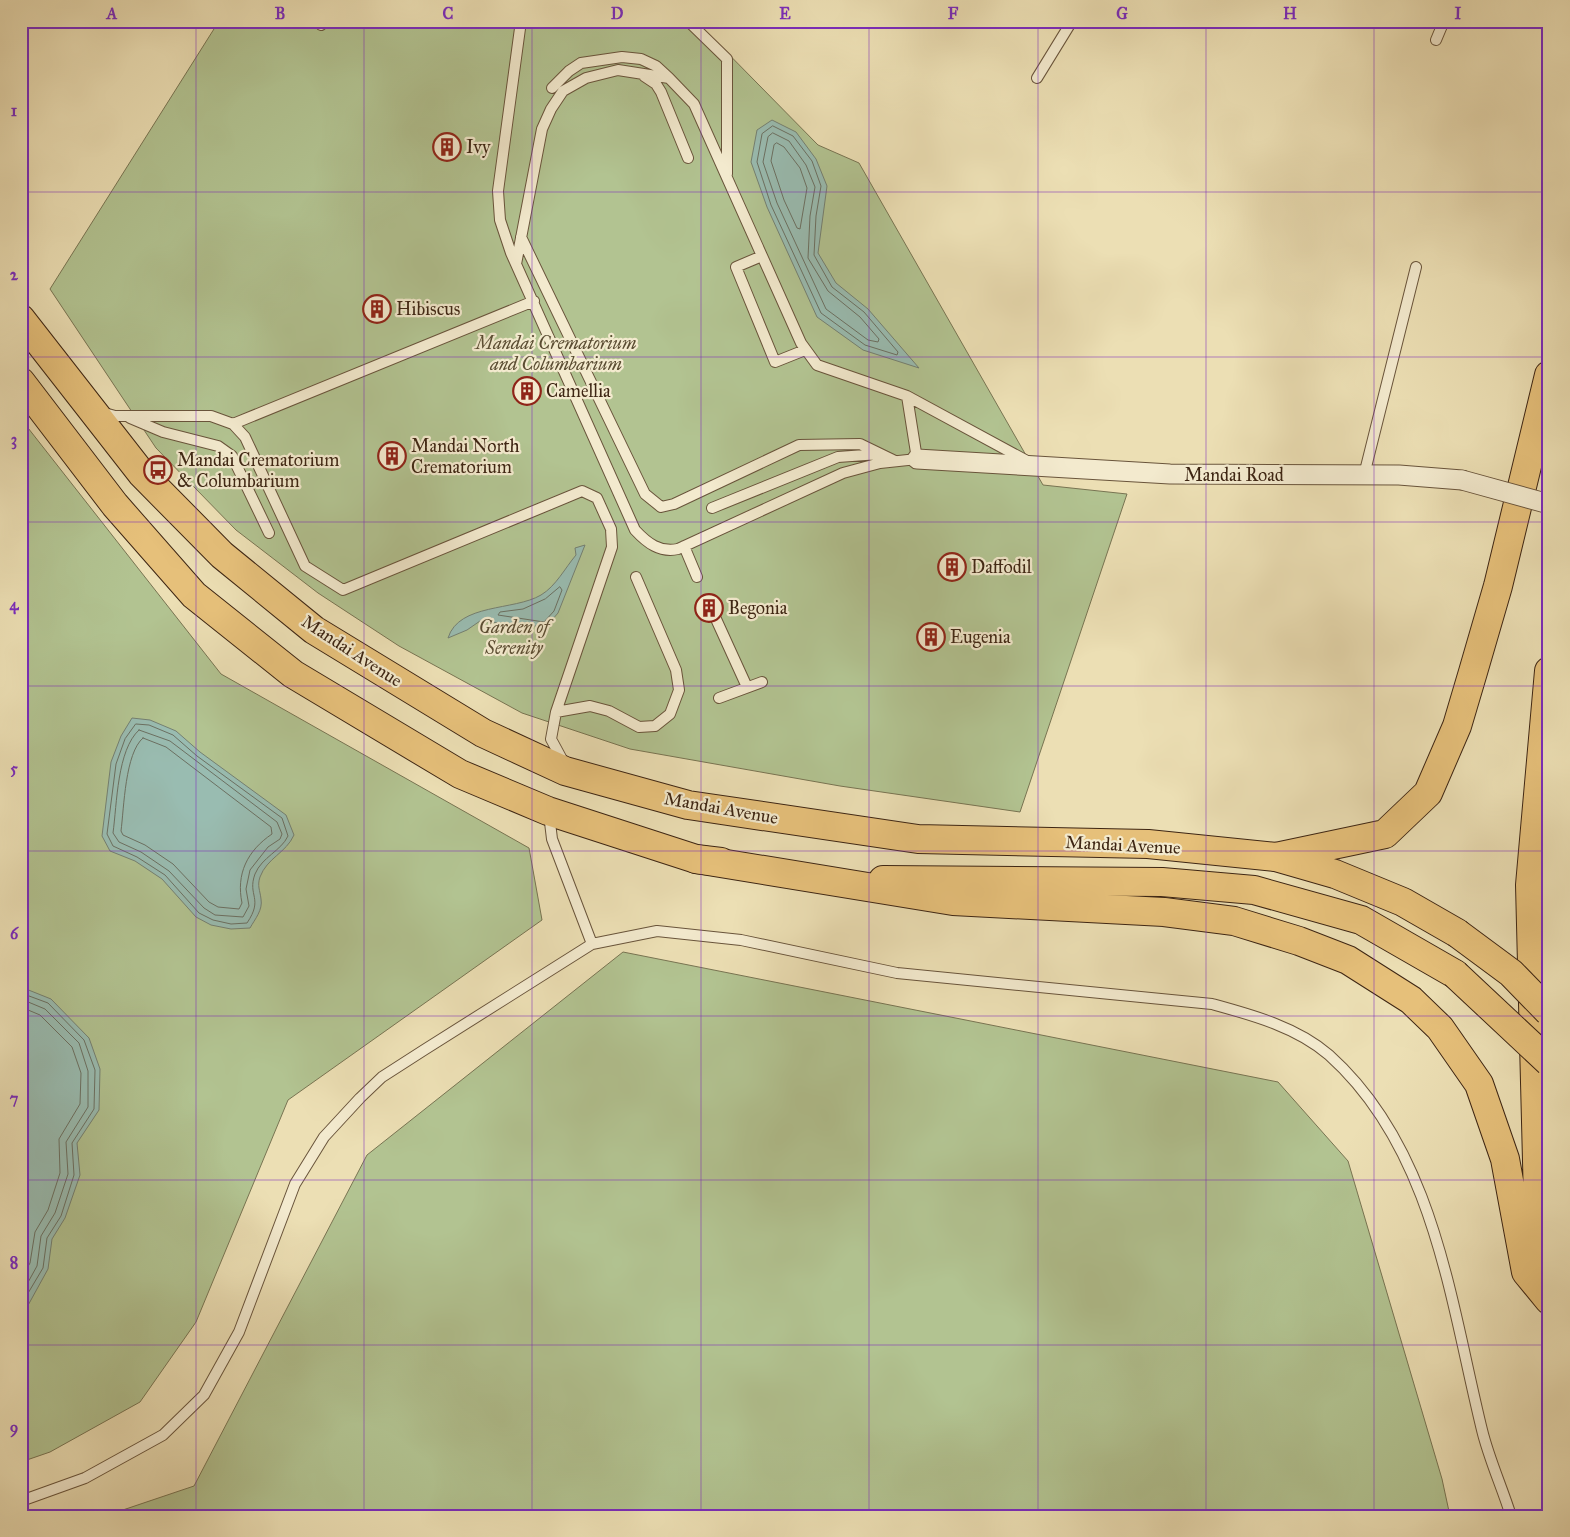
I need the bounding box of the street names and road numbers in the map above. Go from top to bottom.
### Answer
street label: Mandai Road [1184,464,1284,486]
street label: Mandai Avenue [298,610,406,692]
street label: Mandai Avenue [662,787,780,829]
street label: Mandai Avenue [1065,831,1181,859]

